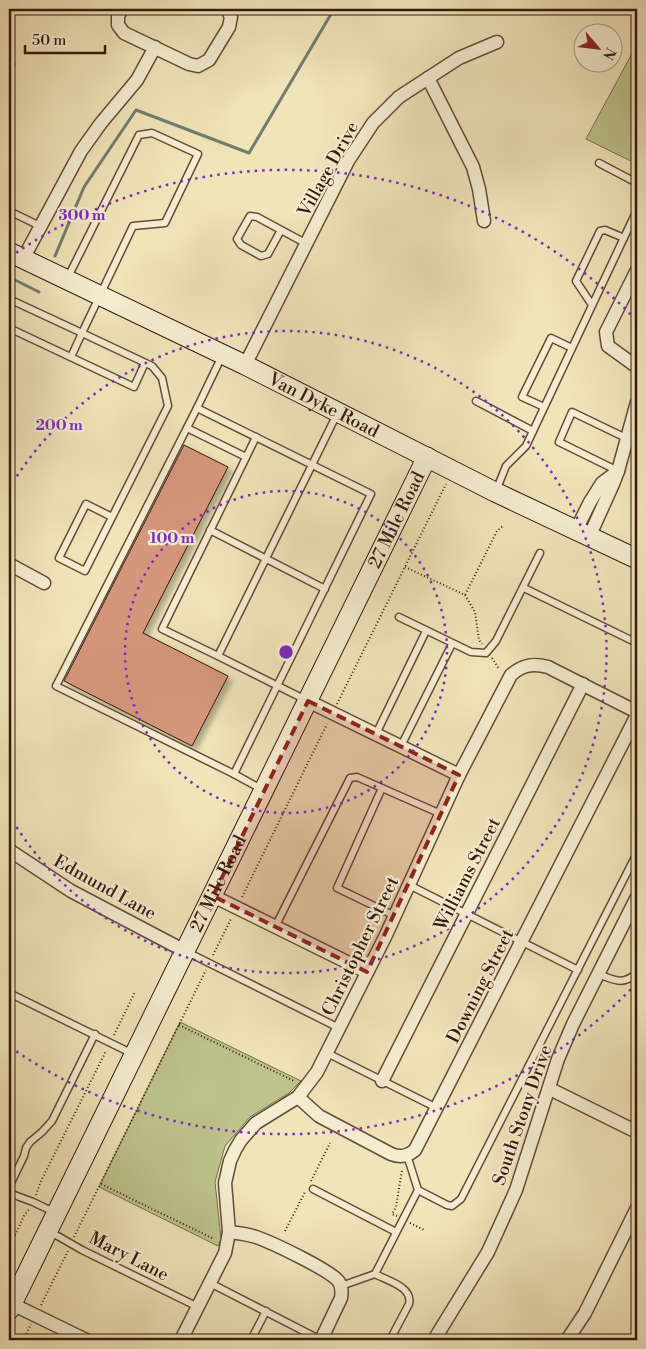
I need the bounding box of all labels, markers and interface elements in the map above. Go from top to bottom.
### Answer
scale bar [25,22,105,54]
north arrow [574,22,624,72]
text: 50 m [32,31,66,50]
text: N [598,45,619,63]
street label: Village Drive [292,118,364,222]
text: 300 m [59,206,106,225]
street label: Van Dyke Road [263,367,384,444]
text: 200 m [35,416,83,435]
street label: 27 Mile Road [363,467,430,572]
text: 100 m [150,529,195,548]
centre of rings [277,643,295,661]
street label: Williams Street [429,813,506,935]
street label: 27 Mile Road [185,831,252,936]
street label: Edmund Lane [49,850,160,925]
street label: Christopher Street [317,872,404,1020]
street label: Downing Street [442,925,519,1047]
street label: South Stony Drive [488,1042,557,1188]
street label: Mary Lane [85,1227,173,1286]

